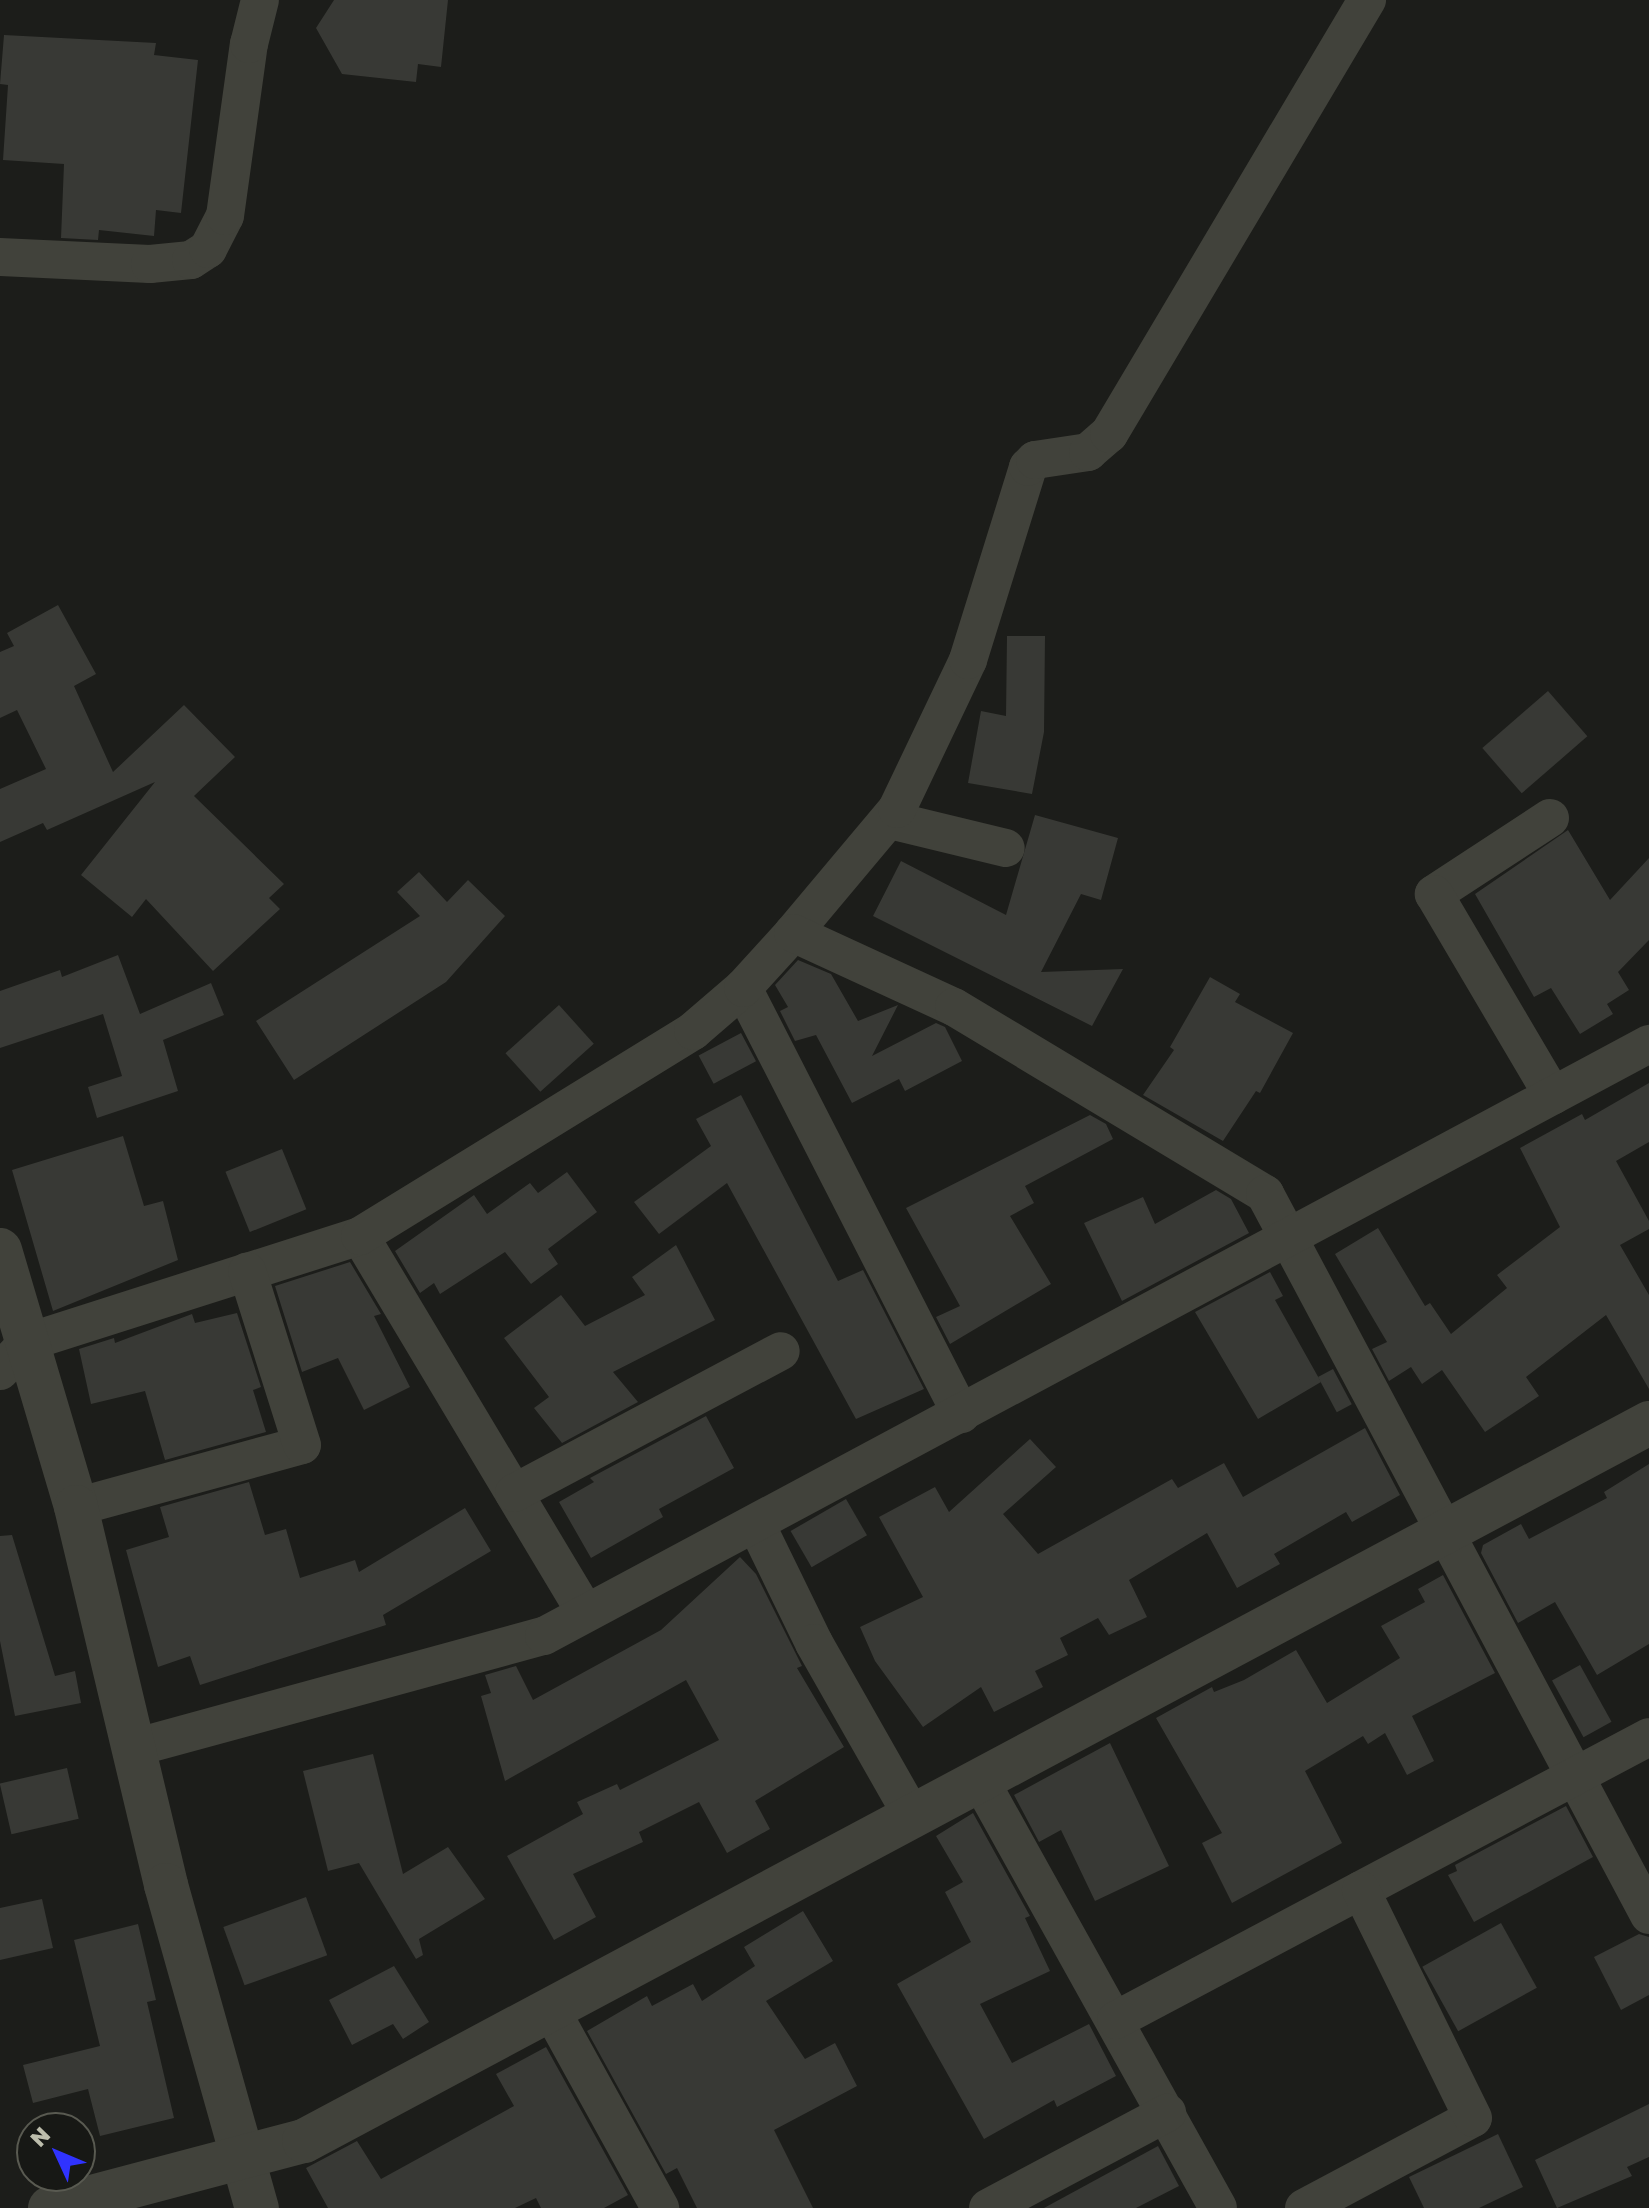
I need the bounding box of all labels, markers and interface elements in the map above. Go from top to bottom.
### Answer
north arrow [16,2112,96,2192]
text: N [24,2121,55,2152]

